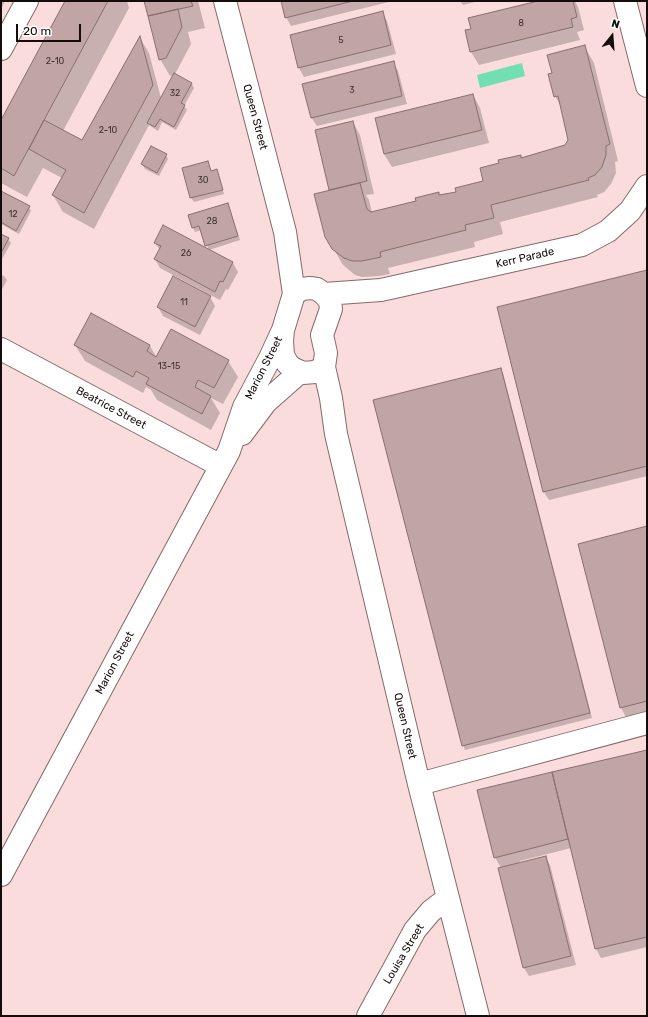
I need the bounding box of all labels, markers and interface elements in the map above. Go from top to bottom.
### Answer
scale bar [18,16,83,42]
north arrow [592,16,632,56]
text: N [610,17,621,31]
house number: 8 [518,18,524,28]
text: 20 m [23,24,51,38]
house number: 5 [338,35,344,45]
house number: 2-10 [46,56,64,66]
street label: Queen Street [240,83,270,151]
house number: 3 [349,85,355,95]
house number: 32 [170,88,180,98]
house number: 2-10 [99,125,117,135]
house number: 30 [197,175,209,185]
house number: 12 [8,209,18,219]
house number: 28 [206,216,218,226]
street label: Kerr Parade [495,245,555,271]
house number: 26 [181,248,191,258]
house number: 11 [180,297,188,307]
street label: Marion Street [242,334,286,402]
house number: 13-15 [158,361,180,371]
street label: Beatrice Street [74,384,148,432]
street label: Marion Street [93,629,137,697]
street label: Queen Street [391,692,419,760]
street label: Louisa Street [381,922,427,986]

